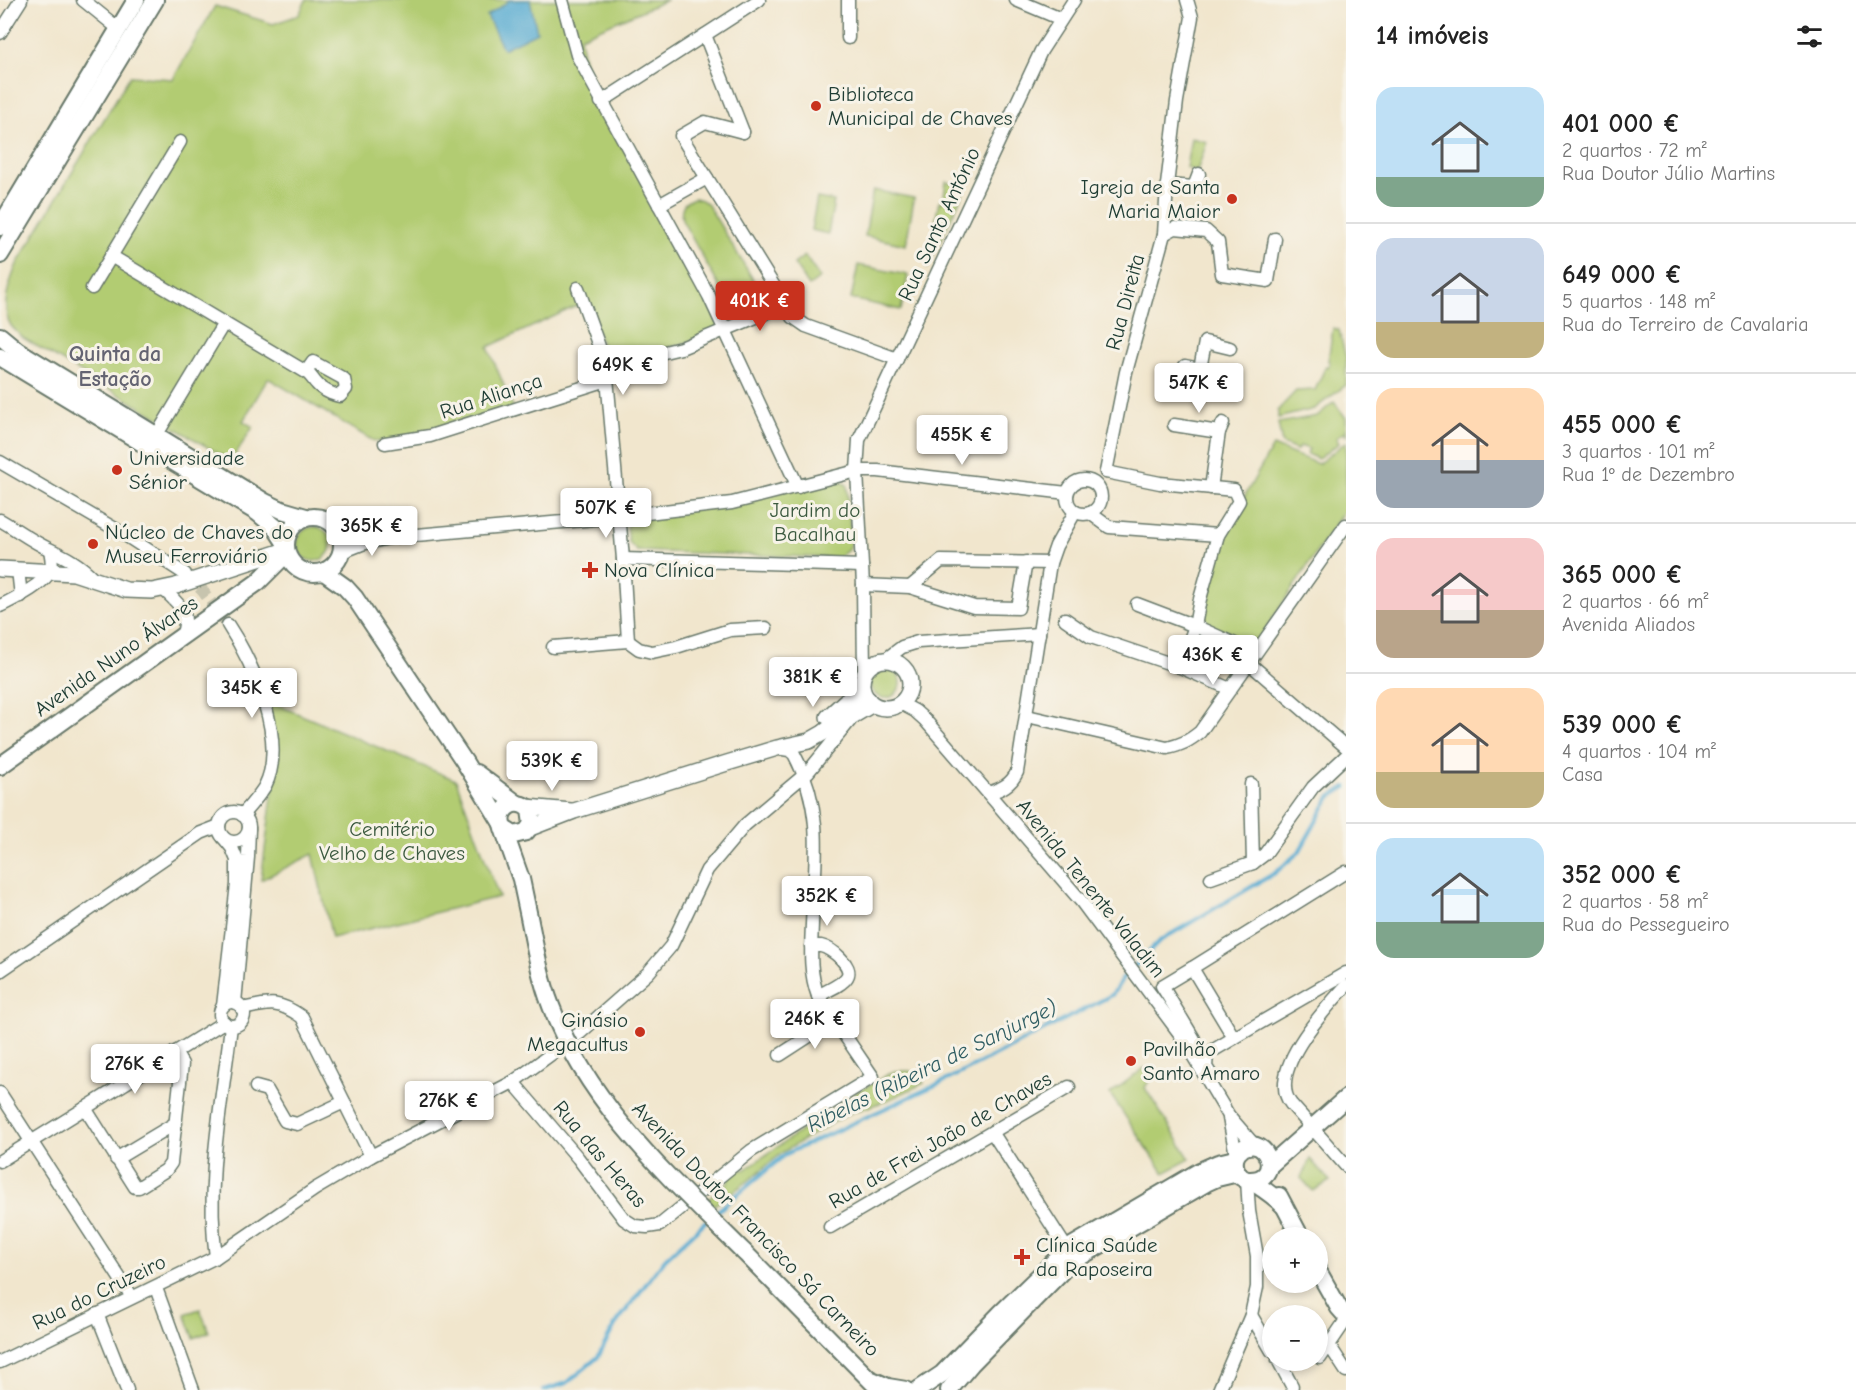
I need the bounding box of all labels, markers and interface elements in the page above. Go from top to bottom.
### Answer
icon: filters [1793,20,1826,53]
text: 14 imóveis [1376,21,1488,51]
place label: Biblioteca Municipal de Chaves [828,82,1012,130]
marker: Biblioteca Municipal de Chaves [809,99,823,113]
text: 401 000 € [1562,109,1680,139]
icon: home [1424,111,1496,183]
text: 2 quartos · 72 m² [1562,139,1707,162]
street label: Rua Santo António [893,143,985,305]
text: Rua Doutor Júlio Martins [1562,162,1775,185]
place label: Igreja de Santa Maria Maior [1080,175,1221,223]
marker: Igreja de Santa Maria Maior [1225,192,1239,206]
street label: Rua Direita [1101,251,1149,353]
text: 649 000 € [1562,260,1682,290]
icon: home [1424,262,1496,334]
pin: 401K € [711,281,809,332]
text: 401K € [730,289,790,312]
text: 5 quartos · 148 m² [1562,290,1715,313]
text: Rua do Terreiro de Cavalaria [1562,313,1808,336]
district label: Quinta da Estação [69,341,161,392]
pin: 649K € [574,345,672,396]
text: 649K € [592,353,654,376]
pin: 547K € [1150,363,1248,414]
street label: Rua Aliança [437,368,545,424]
text: 547K € [1168,371,1230,394]
text: 455 000 € [1562,410,1683,440]
icon: home [1424,412,1496,484]
pin: 455K € [913,415,1011,466]
text: 455K € [931,423,993,446]
text: 3 quartos · 101 m² [1562,440,1715,463]
place label: Universidade Sénior [129,446,244,494]
marker: Universidade Sénior [110,463,124,477]
text: Rua 1º de Dezembro [1562,463,1735,486]
pin: 507K € [557,488,655,539]
text: 507K € [574,496,638,519]
park label: Jardim do Bacalhau [770,498,860,546]
pin: 365K € [323,506,421,557]
text: 365K € [340,514,404,537]
place label: Núcleo de Chaves do Museu Ferroviário [105,520,293,568]
marker: Núcleo de Chaves do Museu Ferroviário [86,537,100,551]
place label: Nova Clínica [604,558,715,582]
text: 365 000 € [1562,560,1683,590]
marker: Nova Clínica [581,561,599,579]
icon: home [1424,562,1496,634]
text: 2 quartos · 66 m² [1562,590,1709,613]
street label: Avenida Nuno Álvares [30,591,202,721]
text: Avenida Aliados [1562,613,1695,636]
pin: 436K € [1164,635,1262,686]
text: 436K € [1182,643,1244,666]
pin: 381K € [764,657,862,708]
text: 381K € [783,665,843,688]
pin: 345K € [203,668,301,719]
text: 345K € [221,676,283,699]
text: 539 000 € [1562,710,1683,740]
icon: home [1424,712,1496,784]
text: 4 quartos · 104 m² [1562,740,1716,763]
pin: 539K € [503,741,601,792]
text: 539K € [520,749,584,772]
text: Casa [1562,763,1603,786]
street label: Avenida Tenente Valadim [1012,794,1170,982]
park label: Cemitério Velho de Chaves [319,817,465,865]
text: 352 000 € [1562,860,1683,890]
icon: home [1424,862,1496,934]
pin: 352K € [778,876,876,927]
text: 352K € [796,884,858,907]
text: 2 quartos · 58 m² [1562,890,1708,913]
text: Rua do Pessegueiro [1562,913,1730,936]
water label: Ribelas (Ribeira de Sanjurge) [803,994,1061,1138]
pin: 246K € [766,999,864,1050]
text: 246K € [784,1007,846,1030]
place label: Ginásio Megacultus [527,1008,628,1056]
marker: Ginásio Megacultus [633,1025,647,1039]
place label: Pavilhão Santo Amaro [1143,1037,1260,1085]
pin: 276K € [86,1044,184,1095]
text: 276K € [105,1052,165,1075]
marker: Pavilhão Santo Amaro [1124,1054,1138,1068]
street label: Rua de Frei João de Chaves [824,1066,1056,1214]
pin: 276K € [400,1081,498,1132]
text: 276K € [419,1089,479,1112]
street label: Rua das Heras [548,1096,652,1212]
street label: Avenida Doutor Francisco Sá Carneiro [627,1097,885,1361]
map controls [1262,1227,1328,1371]
button: + [1262,1227,1328,1293]
place label: Clínica Saúde da Raposeira [1036,1233,1157,1281]
marker: Clínica Saúde da Raposeira [1013,1248,1031,1266]
street label: Rua do Cruzeiro [28,1249,170,1335]
button: − [1262,1305,1328,1371]

